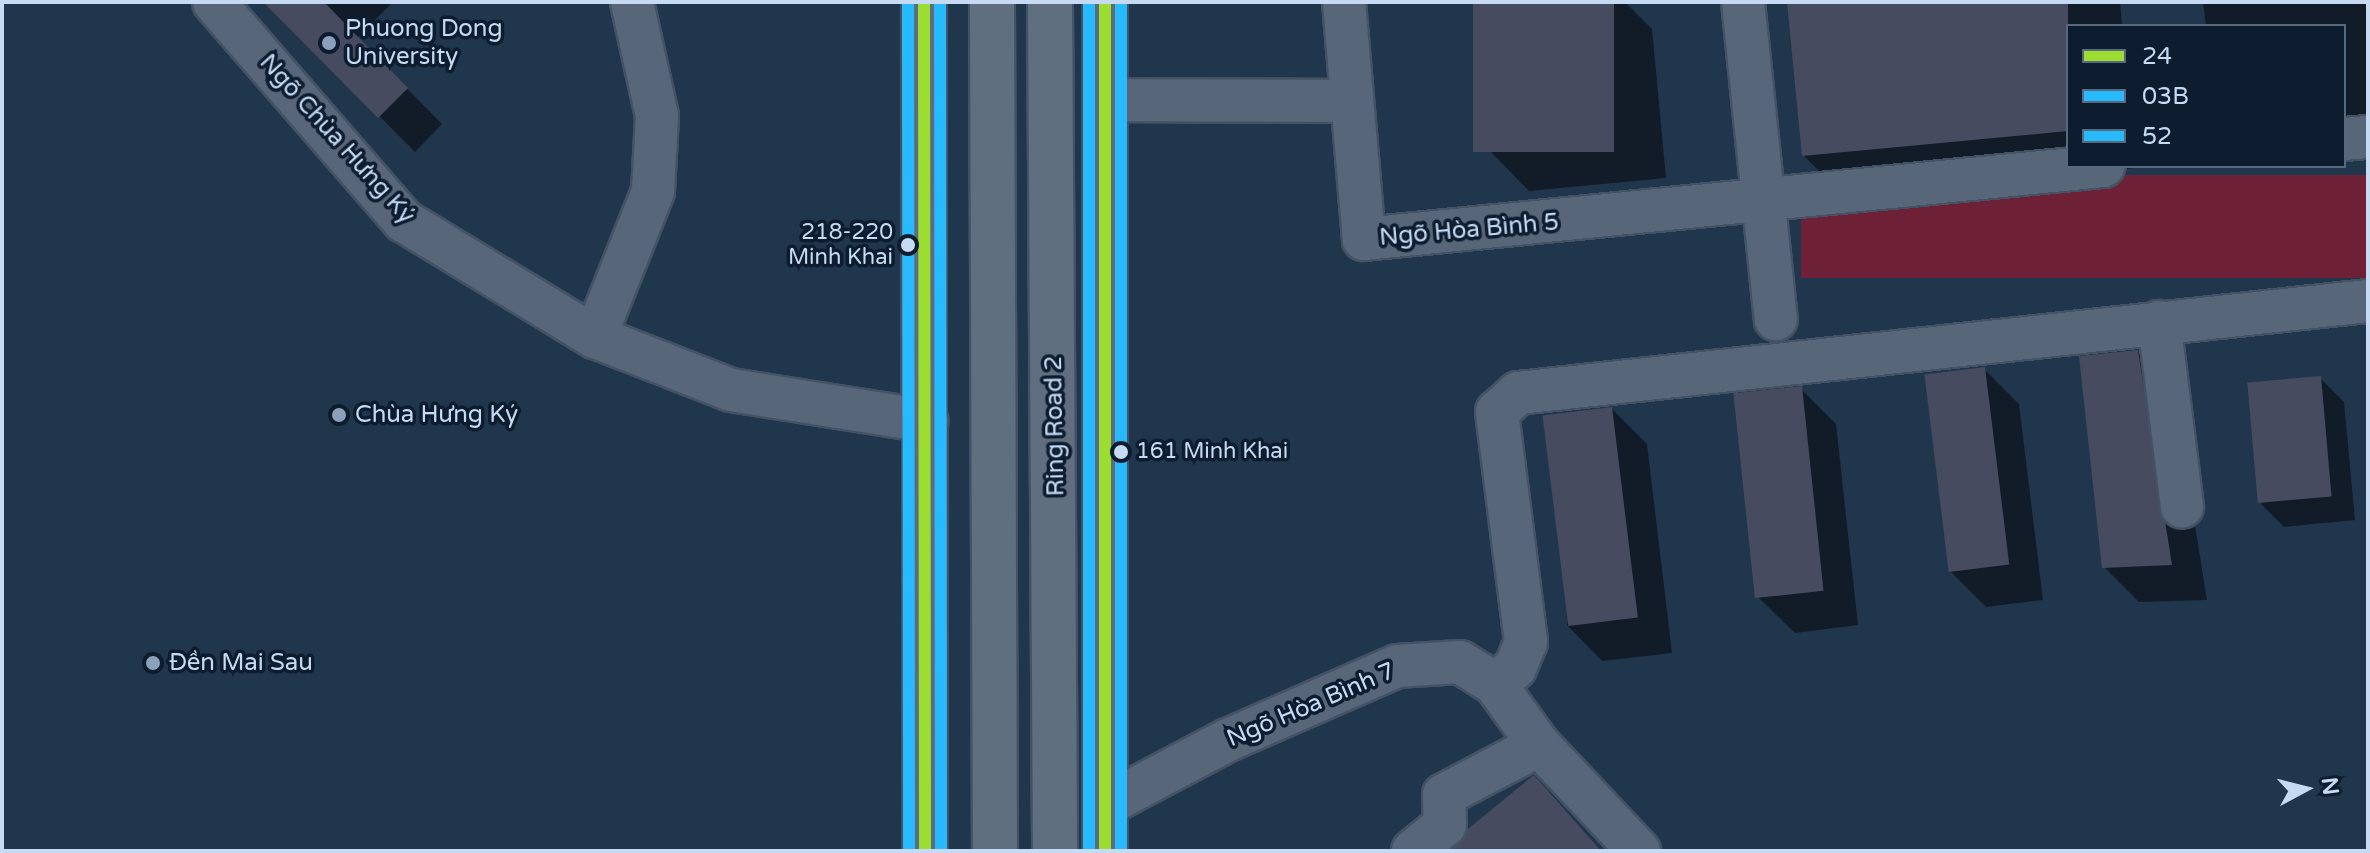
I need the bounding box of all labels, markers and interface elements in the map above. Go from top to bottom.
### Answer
place label: Phuong Dong University [345,15,503,71]
legend [2066,24,2346,168]
marker: Phuong Dong University [320,34,338,52]
text: 24 [2142,42,2172,71]
street label: Ngõ Chùa Hưng Ký [253,48,421,230]
text: 03B [2142,82,2189,111]
text: 52 [2142,122,2172,151]
street label: Ngõ Hòa Bình 5 [1378,208,1560,252]
place label: 218-220 Minh Khai [788,219,893,270]
marker: 218-220 Minh Khai [900,237,916,253]
street label: Ring Road 2 [1039,355,1071,497]
place label: Chùa Hưng Ký [355,401,518,429]
marker: Chùa Hưng Ký [330,406,348,424]
place label: 161 Minh Khai [1136,439,1288,465]
marker: 161 Minh Khai [1113,444,1129,460]
place label: Đền Mai Sau [169,649,313,677]
marker: Đền Mai Sau [144,654,162,672]
street label: Ngõ Hòa Bình 7 [1223,657,1399,753]
north arrow [2266,749,2346,829]
text: N [2316,776,2344,796]

